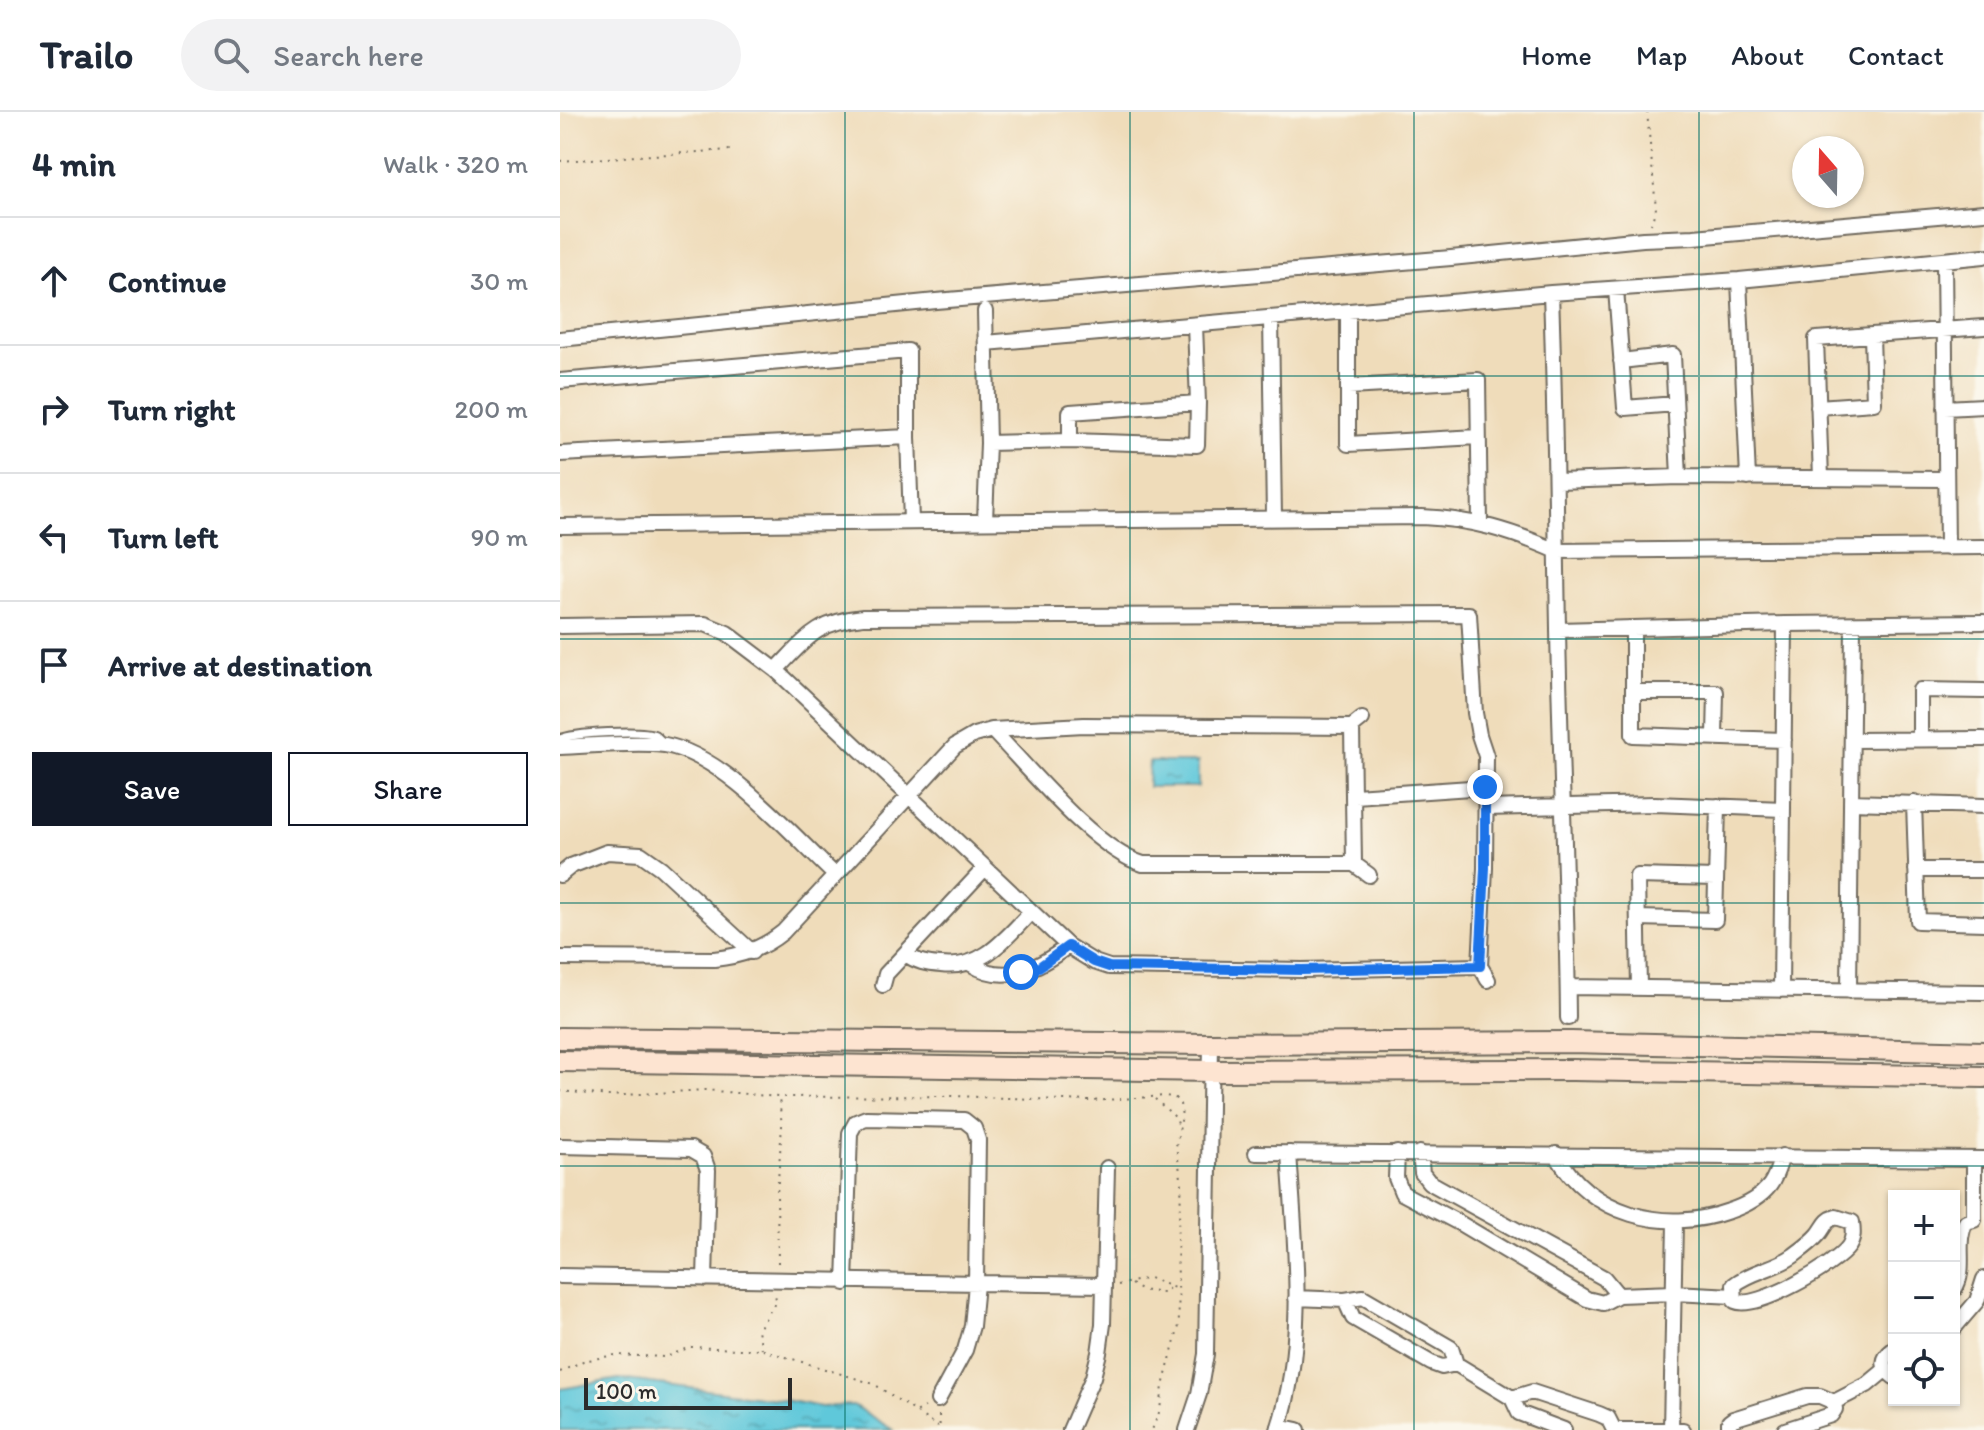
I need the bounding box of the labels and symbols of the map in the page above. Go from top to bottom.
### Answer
north arrow [1792,136,1864,208]
route end [1467,769,1503,805]
route start [1003,954,1039,990]
scale bar [584,1374,792,1410]

